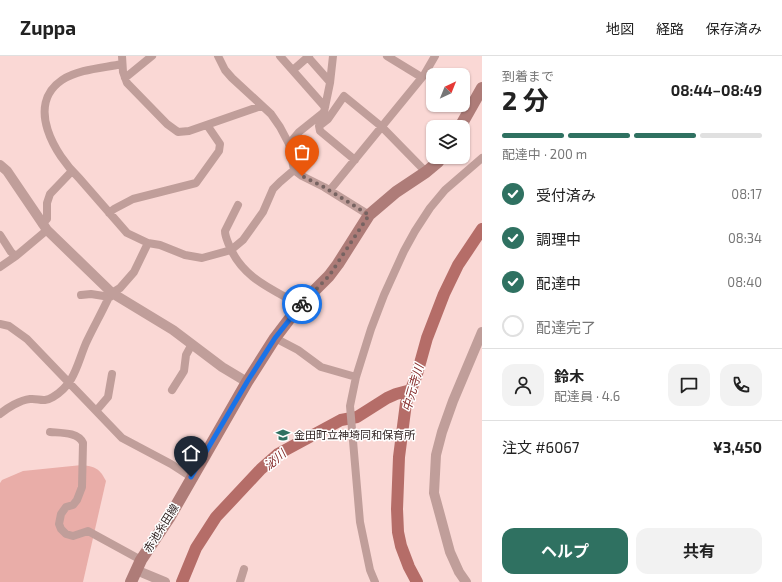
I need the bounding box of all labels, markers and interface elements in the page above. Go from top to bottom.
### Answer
text: Zuppa [20,16,76,39]
text: 地図 [606,20,634,37]
text: 経路 [656,20,684,37]
text: 保存済み [706,20,762,37]
north arrow [426,68,470,112]
map controls [426,68,470,164]
text: 到着まで [502,68,554,84]
text: 08:44–08:49 [671,81,762,99]
text: 2 分 [502,84,549,115]
button: layers [426,120,470,164]
pin [285,135,319,176]
icon: bag [291,141,313,163]
text: 配達中 · 200 m [502,146,587,162]
icon: check [502,183,524,205]
text: 受付済み [536,186,596,204]
text: 08:17 [731,186,762,202]
icon: check [502,227,524,249]
text: 調理中 [536,230,581,248]
text: 08:34 [728,230,762,246]
icon: check [502,271,524,293]
text: 配達中 [536,274,581,292]
text: 08:40 [727,274,762,290]
courier [282,284,322,324]
icon: bike [291,293,313,315]
text: 配達完了 [536,318,596,336]
water label: 中元寺川 [399,361,426,413]
button: person [502,364,544,406]
button: chat [668,364,710,406]
button: phone [720,364,762,406]
text: 鈴木 [554,367,584,385]
text: 配達員 · 4.6 [554,388,620,404]
school or university icon: 金田町立神埼同和保育所 [275,427,291,443]
place label: 金田町立神埼同和保育所 [294,428,416,441]
pin [174,436,208,477]
text: 注文 #6067 [502,438,580,456]
text: ¥3,450 [713,438,762,456]
icon: home [180,442,202,464]
water label: 泌川 [261,445,290,472]
street label: 赤池糸田線 [140,501,181,555]
button: ヘルプ [502,528,628,574]
button: 共有 [636,528,762,574]

